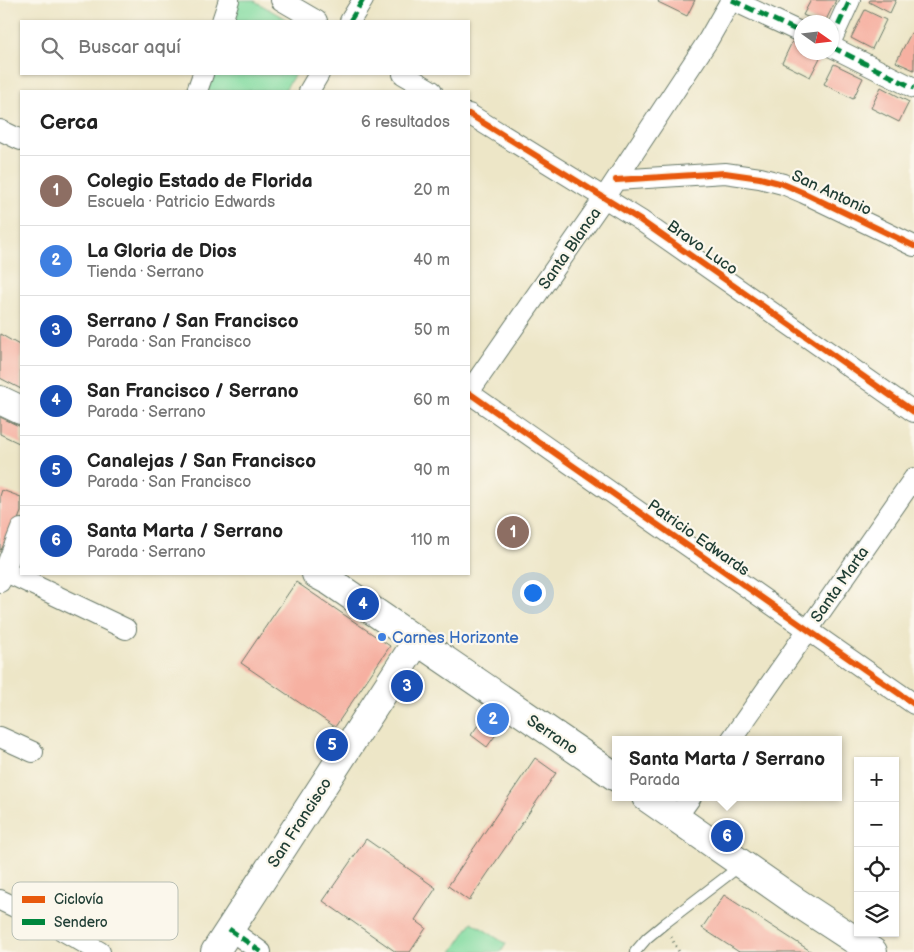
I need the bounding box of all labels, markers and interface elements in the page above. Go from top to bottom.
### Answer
north arrow [794,15,839,60]
search box [20,20,470,75]
icon: search [38,34,66,62]
text: Buscar aquí [78,36,181,59]
text: Cerca [40,110,98,135]
text: 6 resultados [361,113,450,132]
street label: San Antonio [788,167,874,220]
text: Colegio Estado de Florida [87,170,313,193]
text: 1 [53,181,59,200]
text: 20 m [414,181,450,200]
text: Escuela · Patricio Edwards [87,193,275,212]
street label: Santa Blanca [535,204,605,293]
street label: Bravo Luco [663,217,741,280]
text: La Gloria de Dios [87,240,237,263]
text: 2 [51,251,61,270]
text: 40 m [413,251,450,270]
text: Tienda · Serrano [87,263,204,282]
text: Serrano / San Francisco [87,310,299,333]
text: 3 [51,321,61,340]
text: 50 m [414,321,450,340]
text: Parada · San Francisco [87,333,251,352]
text: San Francisco / Serrano [87,380,299,403]
text: 4 [51,391,61,410]
text: 60 m [413,391,450,410]
text: Parada · Serrano [87,403,206,422]
text: Canalejas / San Francisco [87,450,316,473]
text: 5 [51,461,61,480]
text: 90 m [414,461,450,480]
text: Parada · San Francisco [87,473,251,492]
street label: Patricio Edwards [644,496,753,580]
pin: 1 [497,513,529,551]
text: Santa Marta / Serrano [87,520,283,543]
text: 6 [51,531,61,550]
text: 110 m [411,531,450,550]
text: Parada · Serrano [87,543,206,562]
street label: Santa Marta [807,543,873,626]
your location [520,580,546,606]
pin: 4 [347,585,379,623]
place label: Carnes Horizonte [392,629,519,648]
marker: Carnes Horizonte [376,631,388,643]
pin: 3 [391,667,423,705]
pin: 2 [477,700,509,738]
street label: Serrano [523,711,581,759]
pin: 5 [316,726,348,764]
popup [612,736,842,801]
text: Santa Marta / Serrano [629,748,825,771]
map controls [854,757,899,937]
button: + [854,757,899,802]
text: Parada [629,771,680,790]
street label: San Francisco [264,774,336,871]
button: − [854,802,899,847]
pin: 6 [711,817,743,855]
button: locate [854,847,899,892]
legend [12,882,178,940]
text: Ciclovía [54,891,104,908]
button: layers [854,892,899,937]
text: Sendero [54,914,108,931]

